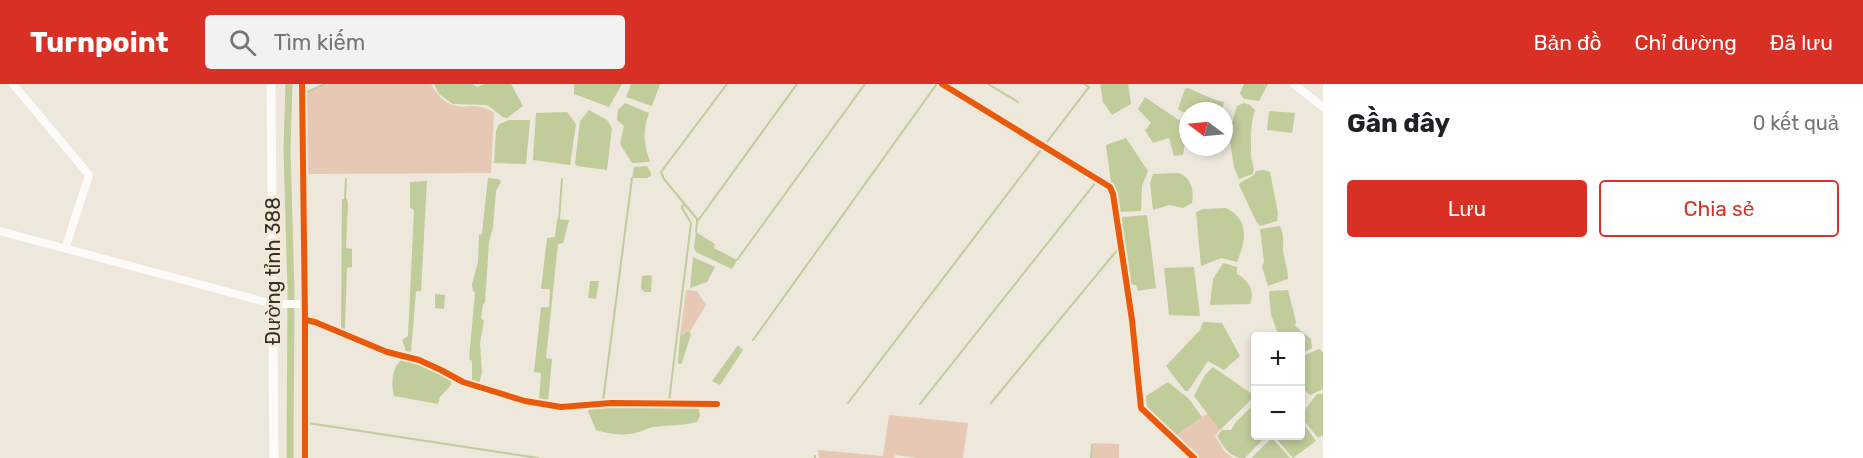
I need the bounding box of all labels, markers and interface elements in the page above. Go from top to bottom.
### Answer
search box [205,15,625,69]
text: Turnpoint [30,26,169,59]
icon: search [226,26,259,59]
text: Tìm kiếm [274,29,365,56]
text: Bản đồ [1533,30,1602,55]
text: Chỉ đường [1635,30,1737,55]
text: Đã lưu [1770,30,1833,55]
north arrow [1179,102,1233,156]
text: Gần đây [1347,108,1450,139]
text: 0 kết quả [1753,111,1839,135]
button: Lưu [1347,180,1587,237]
button: Chia sẻ [1599,180,1839,237]
street label: Đường tỉnh 388 [261,197,285,345]
map controls [1251,332,1305,440]
button: + [1251,332,1305,386]
button: − [1251,386,1305,440]

